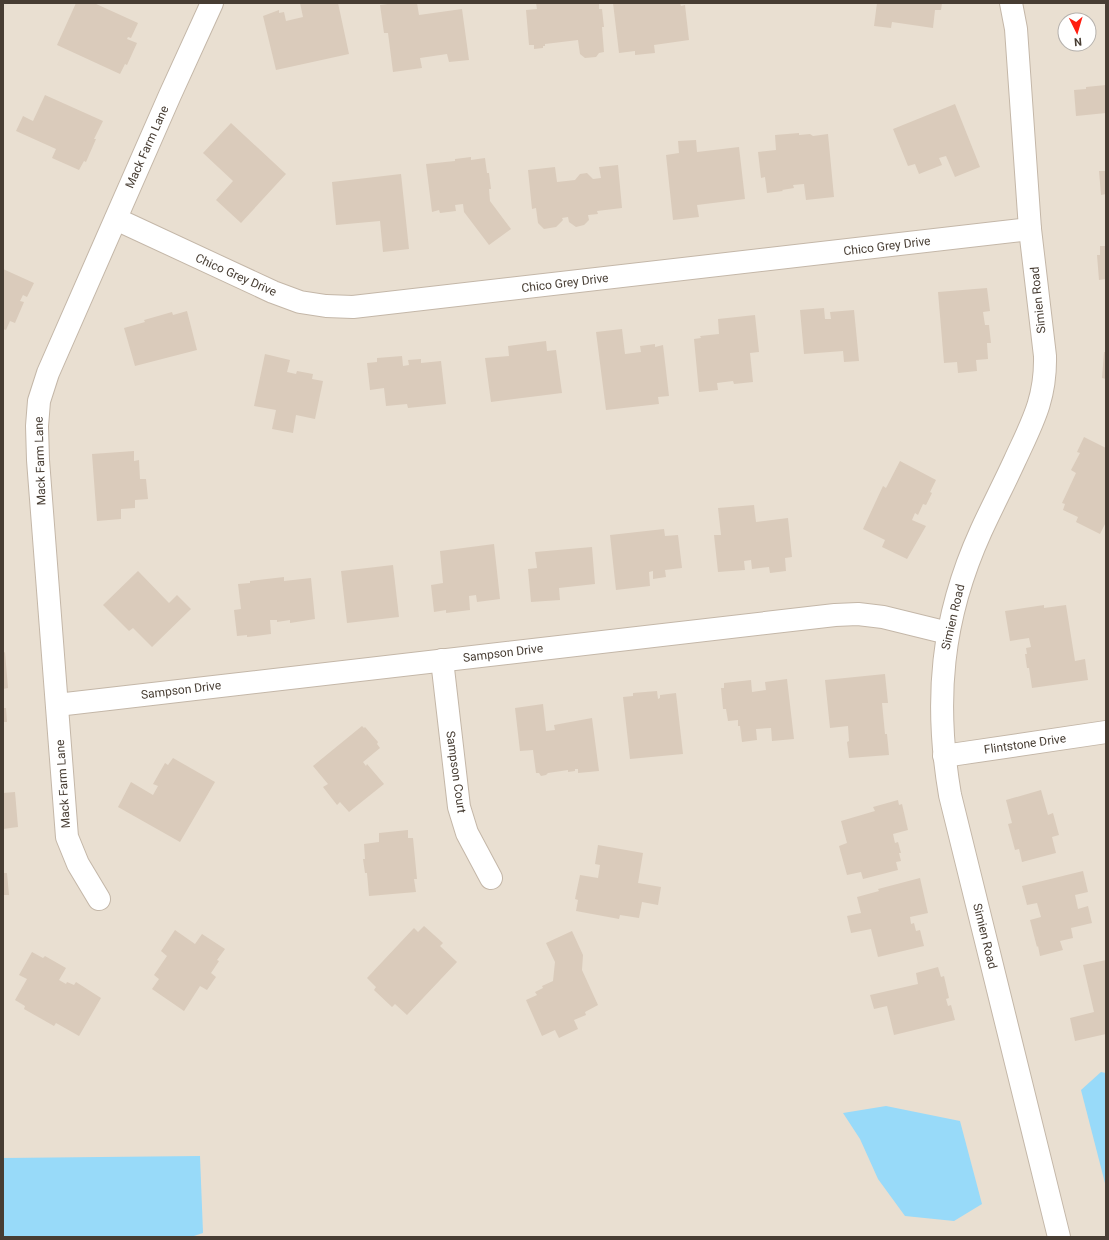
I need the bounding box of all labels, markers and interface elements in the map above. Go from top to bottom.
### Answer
north arrow [1057,12,1097,52]
text: N [1073,35,1082,48]
street label: Mack Farm Lane [123,104,171,190]
street label: Chico Grey Drive [843,234,931,258]
street label: Chico Grey Drive [193,251,279,299]
street label: Simien Road [1028,266,1048,334]
street label: Chico Grey Drive [521,271,609,295]
street label: Mack Farm Lane [31,416,49,506]
street label: Simien Road [939,583,967,651]
street label: Sampson Drive [462,641,544,665]
street label: Sampson Drive [140,678,222,702]
street label: Sampson Court [443,730,469,814]
street label: Flintstone Drive [983,731,1067,757]
street label: Mack Farm Lane [53,739,73,829]
street label: Simien Road [970,902,1000,970]

